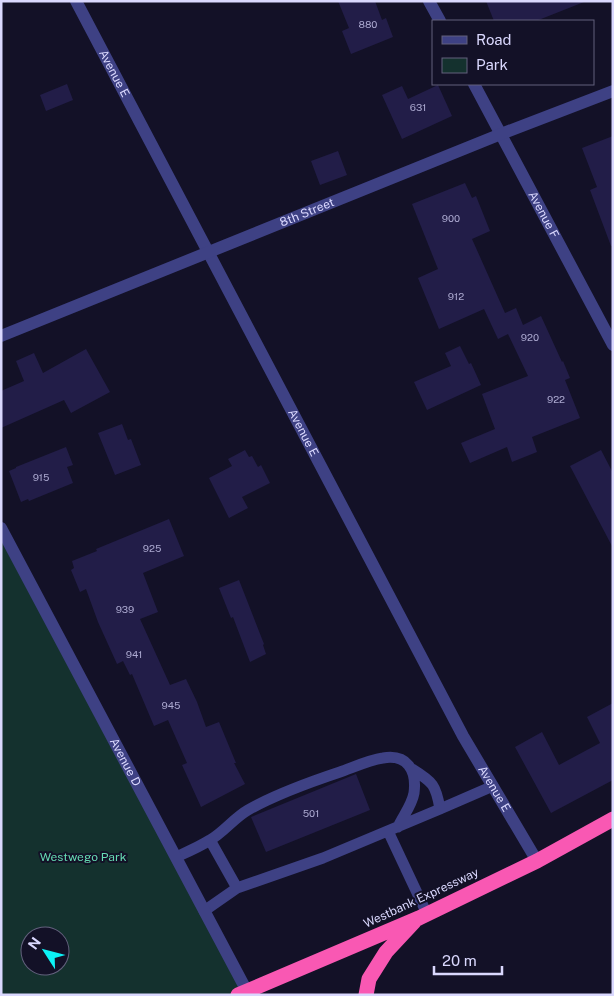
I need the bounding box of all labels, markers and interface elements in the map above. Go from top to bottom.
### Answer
house number: 880 [359,18,377,30]
legend [432,20,594,85]
text: Road [476,31,512,48]
street label: Avenue E [96,47,132,100]
text: Park [476,56,508,73]
house number: 631 [410,101,426,113]
street label: Avenue F [525,189,562,241]
street label: 8th Street [278,195,337,230]
house number: 900 [442,212,460,224]
house number: 912 [448,290,464,302]
house number: 920 [521,331,539,343]
house number: 922 [547,393,565,405]
street label: Avenue E [285,407,322,459]
house number: 915 [33,471,49,483]
house number: 925 [143,542,161,554]
house number: 939 [116,603,134,615]
house number: 941 [126,648,142,660]
house number: 945 [162,699,180,711]
street label: Avenue D [107,736,144,788]
street label: Avenue E [475,763,513,815]
house number: 501 [303,807,319,819]
park label: Westwego Park [40,850,127,864]
street label: Westbank Expressway [361,865,481,931]
north arrow [20,926,70,976]
text: N [25,934,44,952]
scale bar [434,944,502,976]
text: 20 m [442,952,477,969]

